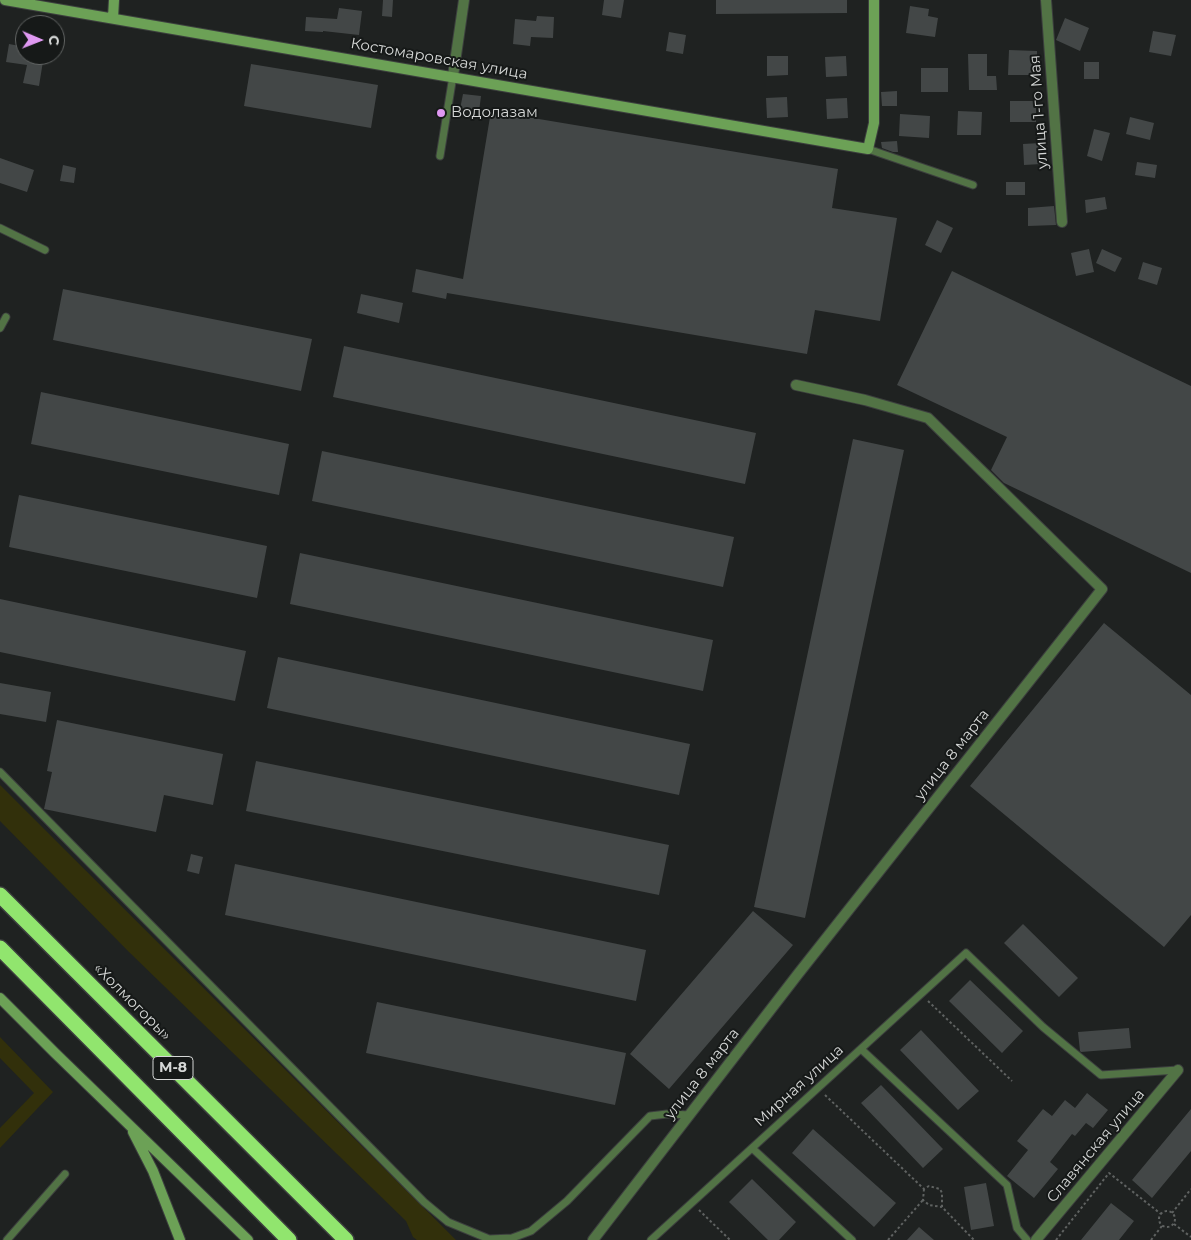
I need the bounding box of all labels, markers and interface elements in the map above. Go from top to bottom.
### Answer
north arrow [15,15,65,65]
text: С [45,35,63,45]
street label: Костомаровская улица [349,35,529,83]
street label: улица 1-го Мая [1026,54,1052,170]
place label: Водолазам [451,104,538,122]
marker: Водолазам [435,107,447,119]
street label: улица 8 марта [911,706,993,804]
street label: «Холмогоры» [89,959,175,1045]
street label: улица 8 марта [661,1025,743,1123]
street label: Мирная улица [751,1041,847,1131]
road number: М-8 [153,1056,193,1080]
street label: Славянская улица [1043,1086,1149,1206]

